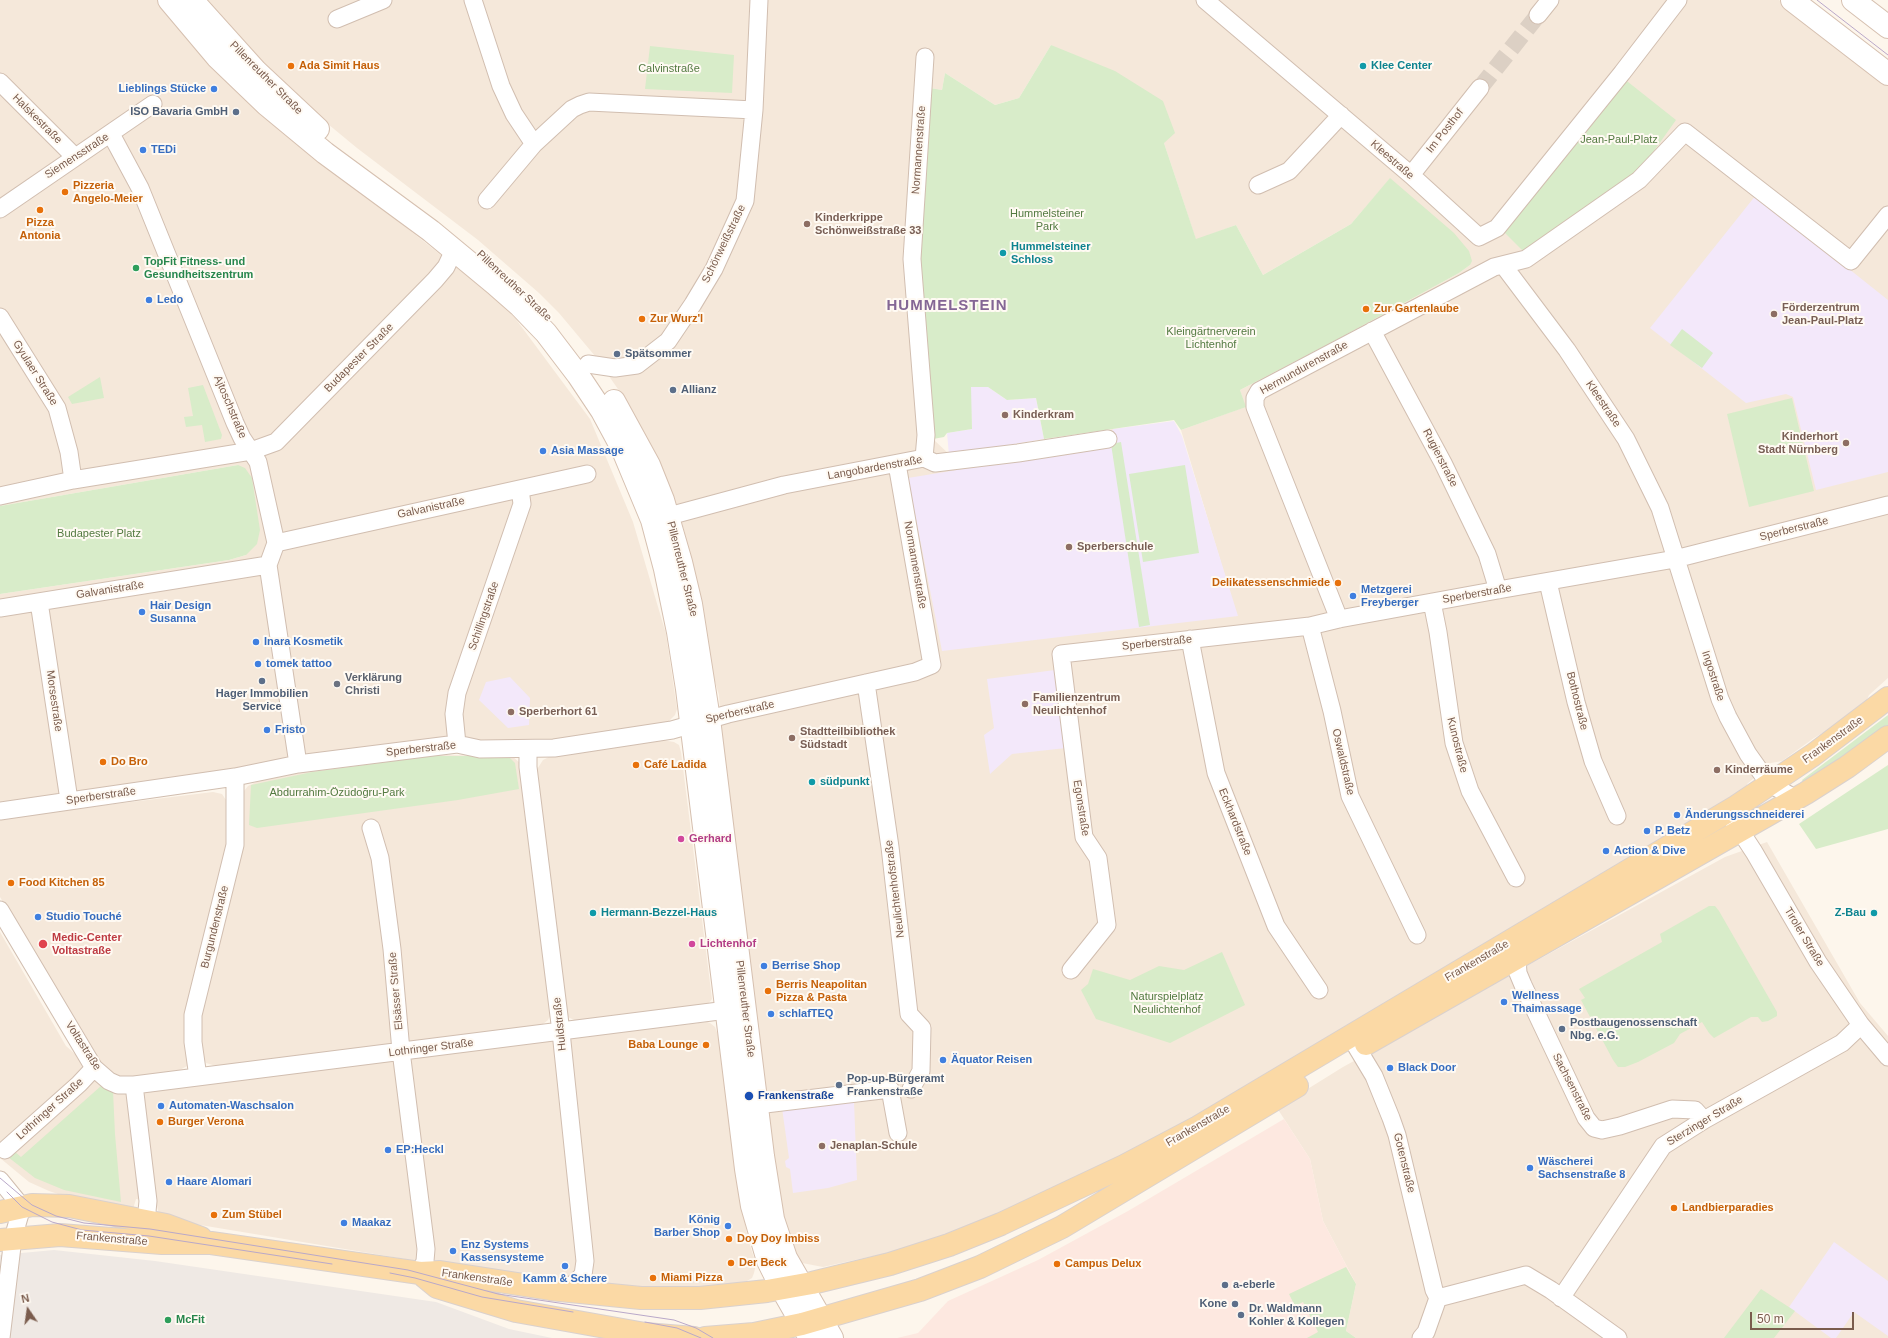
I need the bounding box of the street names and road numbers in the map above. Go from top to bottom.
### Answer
street label: Pillenreuther Straße [227,39,305,117]
street label: Halskestraße [9,91,65,147]
street label: Normannenstraße [909,105,929,195]
street label: Im Posthof [1424,106,1466,156]
street label: Siemensstraße [42,130,112,182]
street label: Kleestraße [1368,138,1416,182]
street label: Schönweißstraße [699,203,749,285]
street label: Pillenreuther Straße [474,248,554,324]
street label: Budapester Straße [322,321,396,395]
street label: Gyulaer Straße [10,338,60,408]
street label: Hermundurenstraße [1258,338,1350,398]
street label: Ajtoschstraße [211,373,249,441]
street label: Kleestraße [1583,378,1623,430]
street label: Rugierstraße [1420,427,1460,489]
street label: Langobardenstraße [827,453,923,483]
street label: Galvanistraße [396,494,466,522]
street label: Sperberstraße [1758,514,1830,544]
street label: Pillenreuther Straße [664,520,700,618]
street label: Normannenstraße [901,520,929,610]
street label: Galvanistraße [75,578,145,602]
street label: Schillingstraße [466,580,502,652]
street label: Sperberstraße [1441,581,1513,607]
street label: Sperberstraße [1121,633,1193,653]
street label: Ingostraße [1699,649,1727,703]
street label: Morsestraße [43,670,65,732]
street label: Bothostraße [1563,670,1591,732]
street label: Sperberstraße [704,698,776,726]
street label: Frankenstraße [1800,714,1866,766]
street label: Kunostraße [1444,716,1470,774]
street label: Oswaldstraße [1329,727,1357,797]
street label: Sperberstraße [385,739,457,759]
street label: Egonstraße [1070,779,1092,837]
street label: Sperberstraße [65,785,137,807]
street label: Eckhardstraße [1215,786,1255,858]
street label: Neulichtenhofstraße [882,839,908,939]
street label: Burgundenstraße [198,884,232,970]
street label: Tiroler Straße [1781,905,1827,969]
street label: Frankenstraße [1443,937,1511,985]
street label: Elsässer Straße [386,951,406,1031]
street label: Pillenreuther Straße [732,960,758,1058]
street label: Huldstraße [551,997,569,1051]
street label: Voltastraße [62,1019,104,1073]
street label: Lothringer Straße [388,1036,474,1060]
street label: Sachsenstraße [1549,1051,1595,1123]
street label: Lothringer Straße [14,1075,86,1143]
street label: Sterzinger Straße [1665,1093,1745,1149]
street label: Frankenstraße [1164,1102,1232,1150]
street label: Gotenstraße [1390,1132,1418,1194]
street label: Frankenstraße [76,1229,148,1249]
street label: Frankenstraße [441,1266,513,1290]

